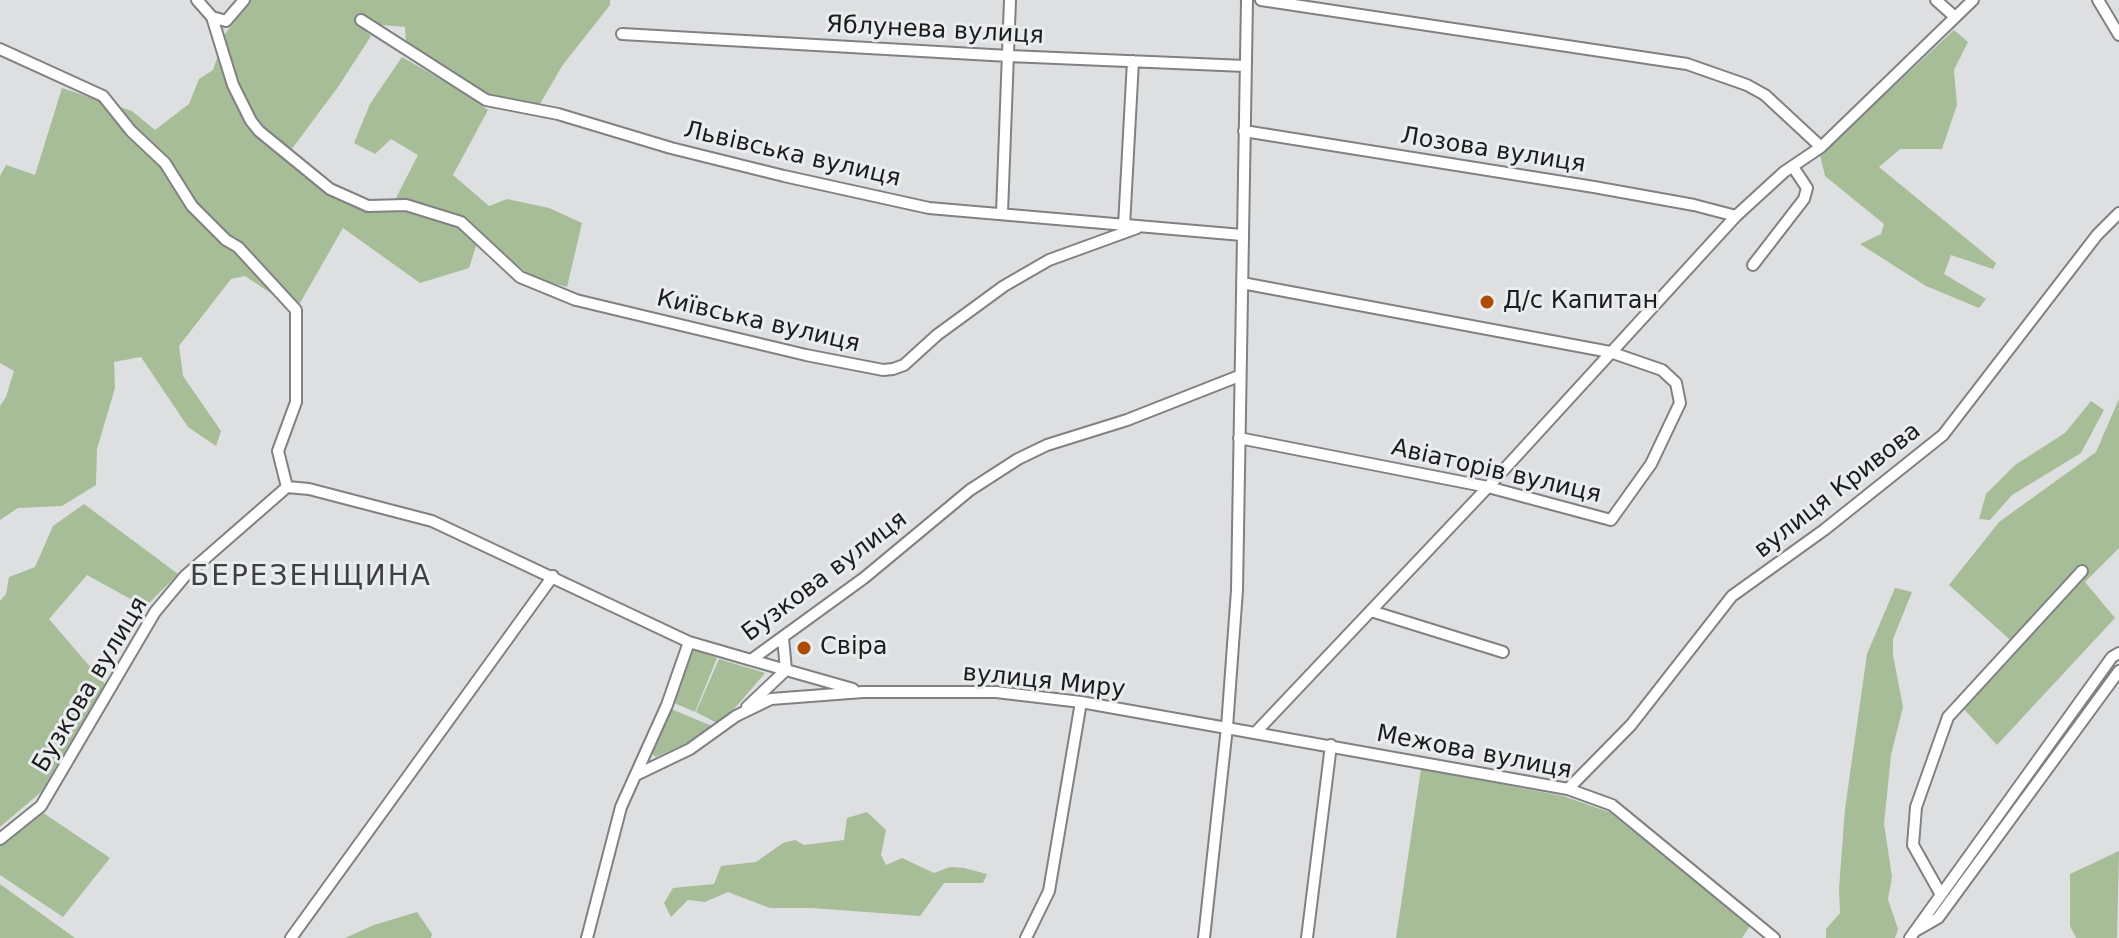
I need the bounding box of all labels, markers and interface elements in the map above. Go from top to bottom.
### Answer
street label: Яблунева вулиця [825,11,1045,51]
street label: Львівська вулиця [681,116,903,194]
street label: Лозова вулиця [1399,122,1587,180]
street label: Київська вулиця [654,285,862,359]
place label: Д/с Капитан [1503,288,1658,316]
marker: Д/с Капитан [1478,293,1496,311]
street label: вулиця Кривова [1749,417,1927,565]
street label: Авіаторів вулиця [1388,434,1604,510]
street label: Бузкова вулиця [737,506,913,648]
district label: БЕРЕЗЕНЩИНА [190,561,432,595]
street label: Бузкова вулиця [27,592,155,778]
place label: Свіра [820,634,888,662]
marker: Свіра [795,639,813,657]
street label: вулиця Миру [961,659,1127,705]
street label: Межова вулиця [1374,720,1574,786]

